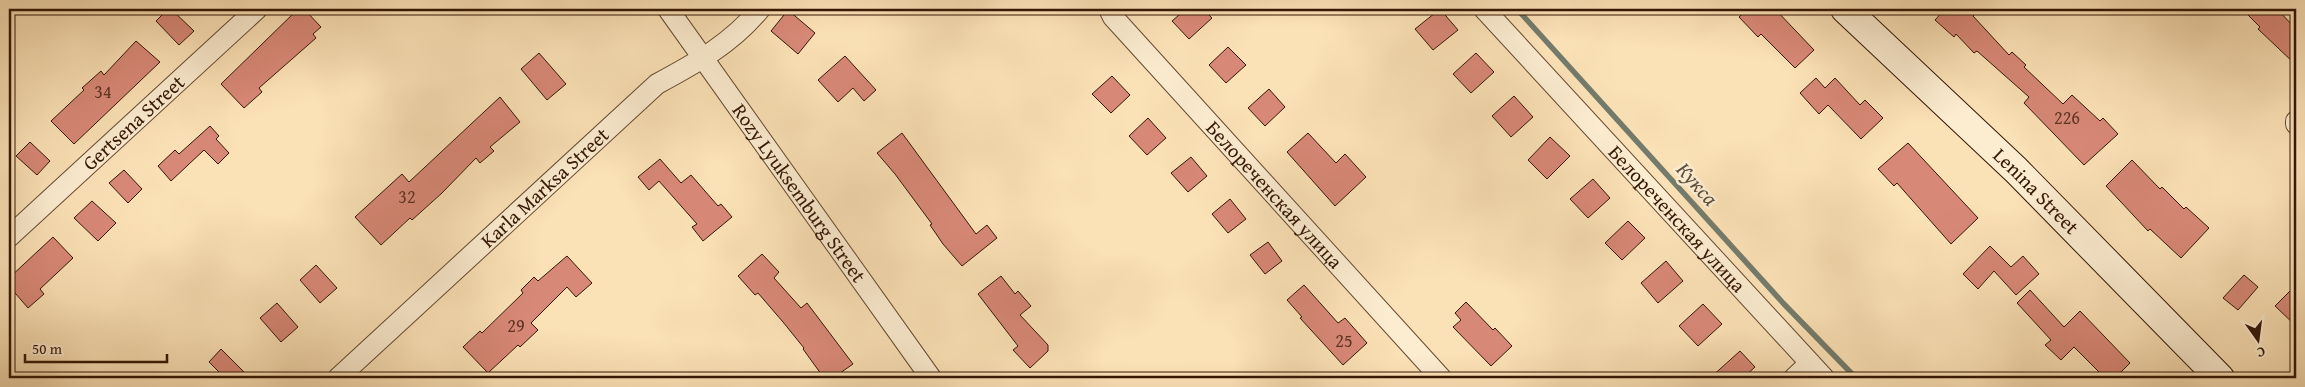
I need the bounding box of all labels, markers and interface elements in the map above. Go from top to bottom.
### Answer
street label: Gertsena Street [76,68,191,177]
house number: 34 [94,78,112,105]
street label: Rozy Lyuksemburg Street [726,97,873,288]
house number: 226 [2054,104,2080,131]
street label: Белореченская улица [1200,114,1350,275]
street label: Karla Marksa Street [474,120,615,254]
street label: Белореченская улица [1602,138,1753,299]
street label: Lenina Street [1987,141,2086,240]
water label: Кукса [1669,155,1726,213]
house number: 32 [398,183,416,210]
house number: 29 [507,312,525,339]
north arrow [2232,314,2282,364]
house number: 25 [1335,327,1353,354]
scale bar [25,332,168,364]
text: 50 m [32,338,63,359]
text: С [2255,342,2267,363]

